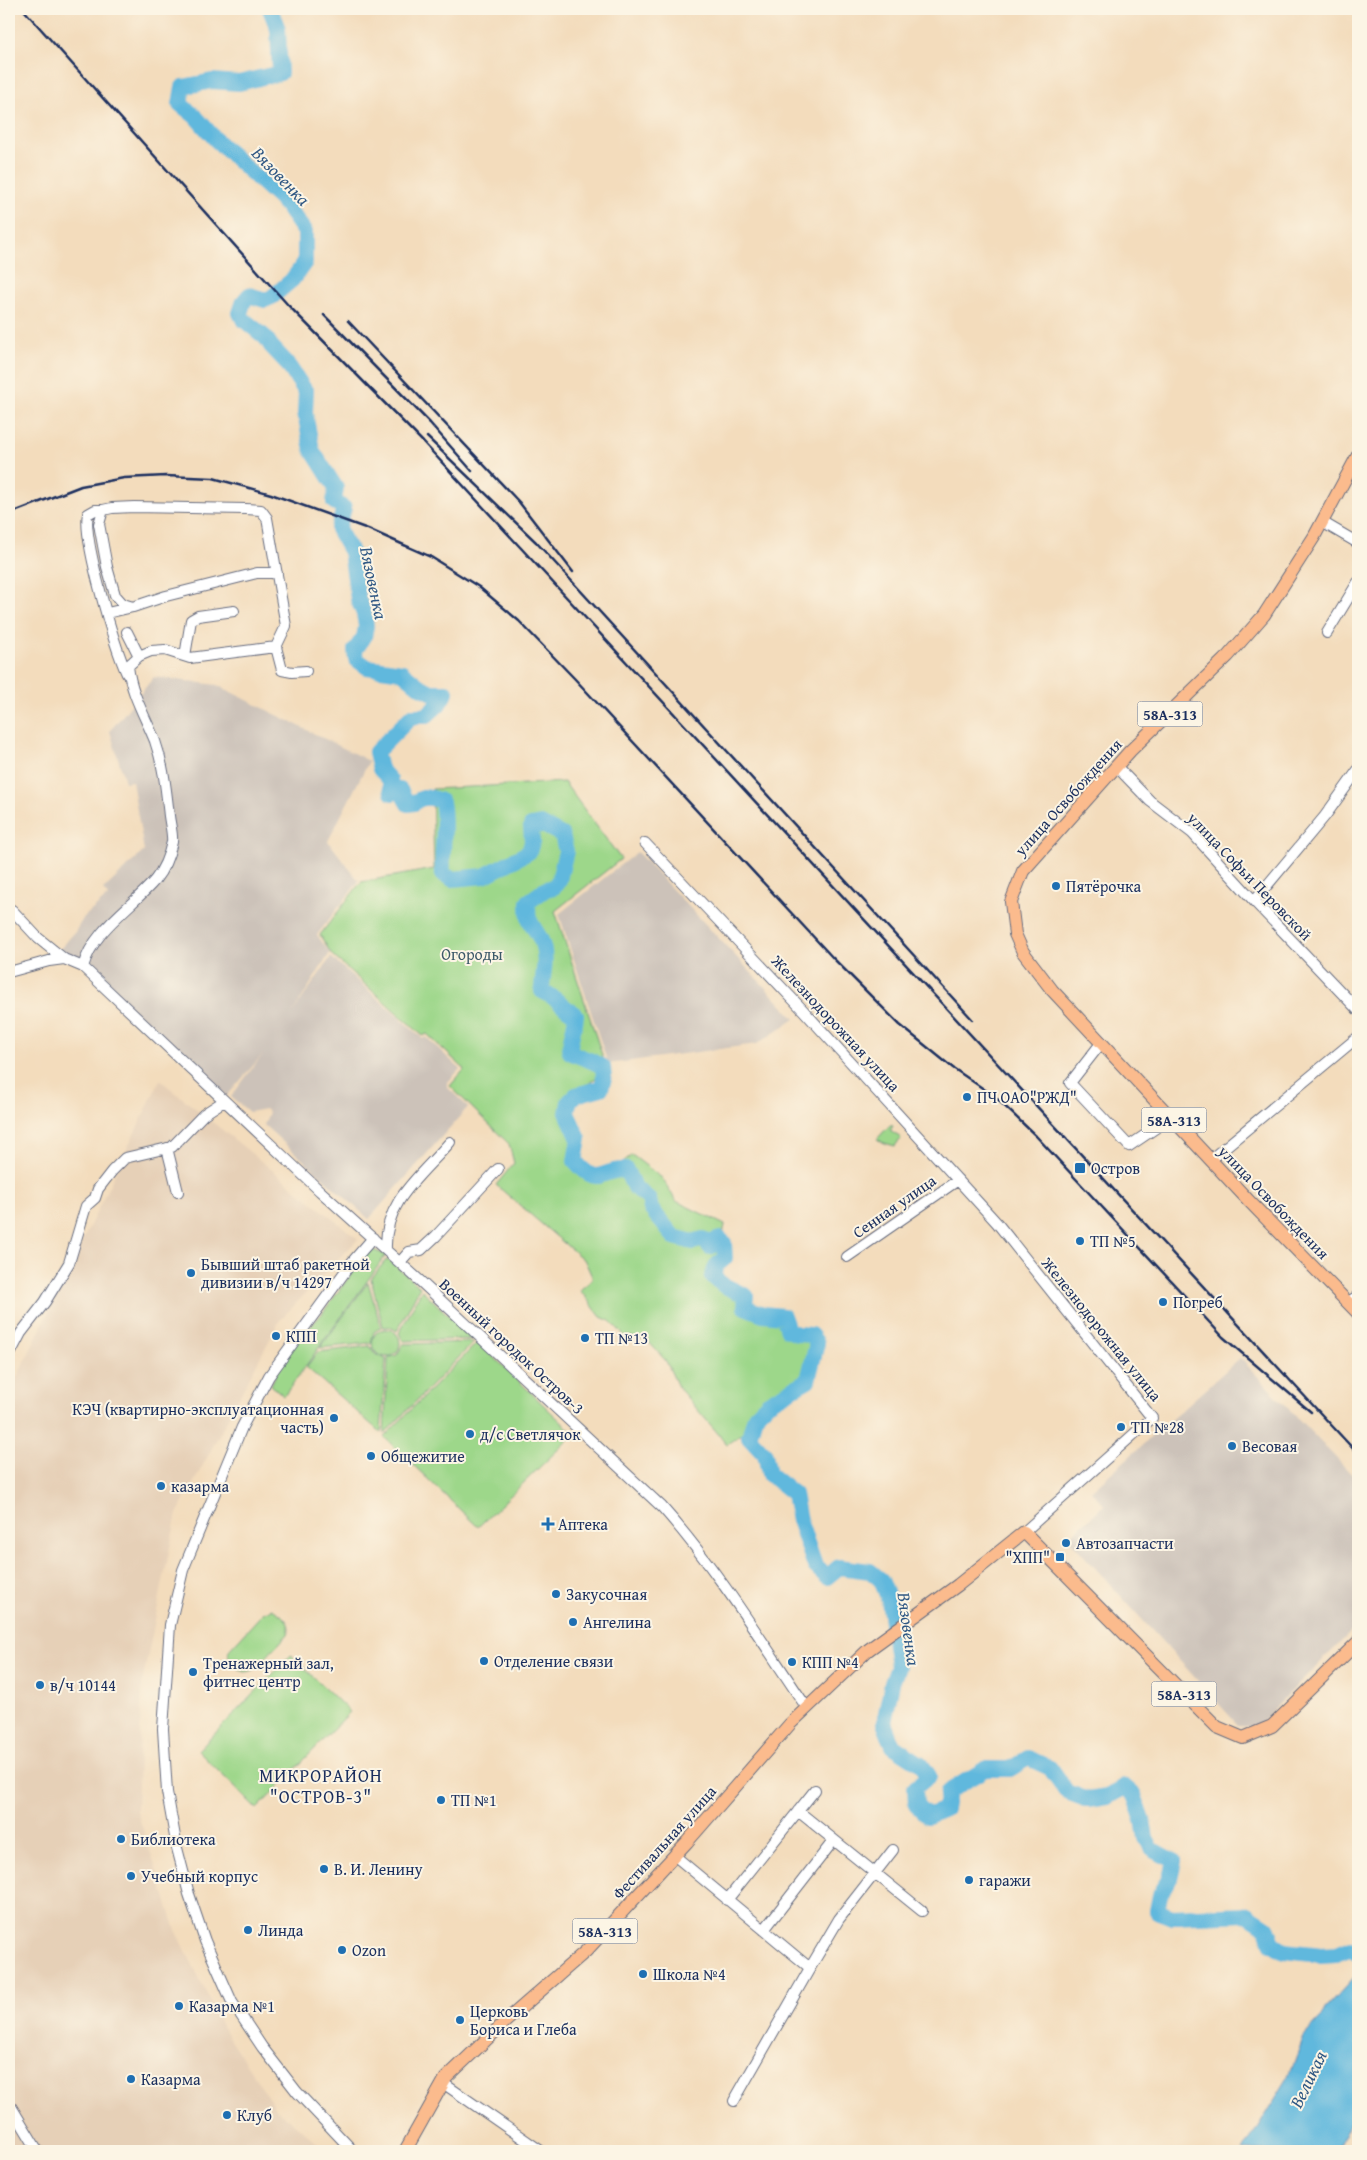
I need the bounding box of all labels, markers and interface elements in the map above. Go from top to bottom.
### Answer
water label: Вязовенка [245,139,317,212]
water label: Вязовенка [353,543,395,623]
road number: 58А-313 [1138,702,1202,726]
street label: улица Освобождения [1008,733,1127,862]
street label: улица Софьи Перовской [1181,806,1318,946]
place label: Пятёрочка [1066,874,1141,898]
marker: Пятёрочка [1050,880,1062,892]
park label: Огороды [441,942,503,966]
street label: Железнодорожная улица [765,948,906,1097]
place label: ПЧ ОАО"РЖД" [977,1085,1077,1109]
marker: ПЧ ОАО"РЖД" [961,1091,973,1103]
road number: 58А-313 [1142,1108,1206,1132]
street label: улица Освобождения [1212,1139,1335,1265]
place label: Остров [1091,1156,1140,1180]
marker: Остров [1073,1161,1087,1175]
street label: Сенная улица [847,1168,941,1244]
place label: ТП №5 [1090,1229,1136,1253]
marker: ТП №5 [1074,1235,1086,1247]
street label: Железнодорожная улица [1036,1251,1168,1407]
place label: Бывший штаб ракетной дивизии в/ч 14297 [201,1252,370,1294]
marker: Бывший штаб ракетной дивизии в/ч 14297 [185,1267,197,1279]
street label: Военный городок Остров-3 [434,1272,590,1420]
place label: Погреб [1173,1290,1223,1314]
marker: Погреб [1157,1296,1169,1308]
place label: КПП [286,1324,316,1348]
place label: ТП №13 [595,1326,648,1350]
marker: КПП [270,1330,282,1342]
marker: ТП №13 [579,1332,591,1344]
place label: КЭЧ (квартирно-эксплуатационная часть) [72,1397,324,1439]
marker: КЭЧ (квартирно-эксплуатационная часть) [328,1412,340,1424]
place label: ТП №28 [1131,1415,1185,1439]
marker: ТП №28 [1115,1421,1127,1433]
place label: д/с Светлячок [480,1422,581,1446]
marker: д/с Светлячок [464,1428,476,1440]
place label: Весовая [1242,1434,1297,1458]
marker: Весовая [1226,1440,1238,1452]
place label: Общежитие [381,1444,465,1468]
marker: Общежитие [365,1450,377,1462]
place label: казарма [171,1474,230,1498]
marker: казарма [155,1480,167,1492]
place label: Аптека [558,1512,608,1536]
marker: Аптека [542,1518,554,1530]
place label: Автозапчасти [1076,1531,1174,1555]
marker: Автозапчасти [1060,1537,1072,1549]
place label: "ХПП" [1005,1545,1050,1569]
marker: "ХПП" [1054,1551,1066,1563]
place label: Закусочная [566,1582,647,1606]
marker: Закусочная [550,1588,562,1600]
water label: Вязовенка [890,1590,928,1668]
place label: Ангелина [583,1610,652,1634]
marker: Ангелина [567,1616,579,1628]
place label: Отделение связи [494,1649,614,1673]
place label: КПП №4 [802,1650,859,1674]
place label: Тренажерный зал, фитнес центр [203,1651,334,1693]
marker: Отделение связи [478,1655,490,1667]
marker: КПП №4 [786,1656,798,1668]
marker: Тренажерный зал, фитнес центр [187,1666,199,1678]
place label: в/ч 10144 [50,1673,116,1697]
marker: в/ч 10144 [34,1679,46,1691]
road number: 58А-313 [1152,1682,1216,1706]
district label: МИКРОРАЙОН "ОСТРОВ-3" [259,1762,383,1810]
street label: Фестивальная улица [606,1780,722,1904]
place label: ТП №1 [451,1788,497,1812]
marker: ТП №1 [435,1794,447,1806]
place label: Библиотека [131,1827,216,1851]
marker: Библиотека [115,1833,127,1845]
place label: В. И. Ленину [334,1857,423,1881]
marker: В. И. Ленину [318,1863,330,1875]
place label: Учебный корпус [141,1864,258,1888]
place label: гаражи [979,1868,1031,1892]
marker: Учебный корпус [125,1870,137,1882]
marker: гаражи [963,1874,975,1886]
place label: Линда [258,1918,304,1942]
road number: 58А-313 [572,1918,638,1944]
marker: Линда [242,1924,254,1936]
place label: Ozon [352,1938,386,1962]
marker: Ozon [336,1944,348,1956]
place label: Школа №4 [653,1962,726,1986]
marker: Школа №4 [637,1968,649,1980]
place label: Казарма №1 [189,1994,275,2018]
place label: Церковь Бориса и Глеба [470,1999,577,2041]
marker: Казарма №1 [173,2000,185,2012]
marker: Церковь Бориса и Глеба [454,2014,466,2026]
water label: Великая [1282,2046,1334,2113]
place label: Казарма [141,2067,201,2091]
marker: Казарма [125,2073,137,2085]
place label: Клуб [237,2103,272,2127]
marker: Клуб [221,2109,233,2121]

